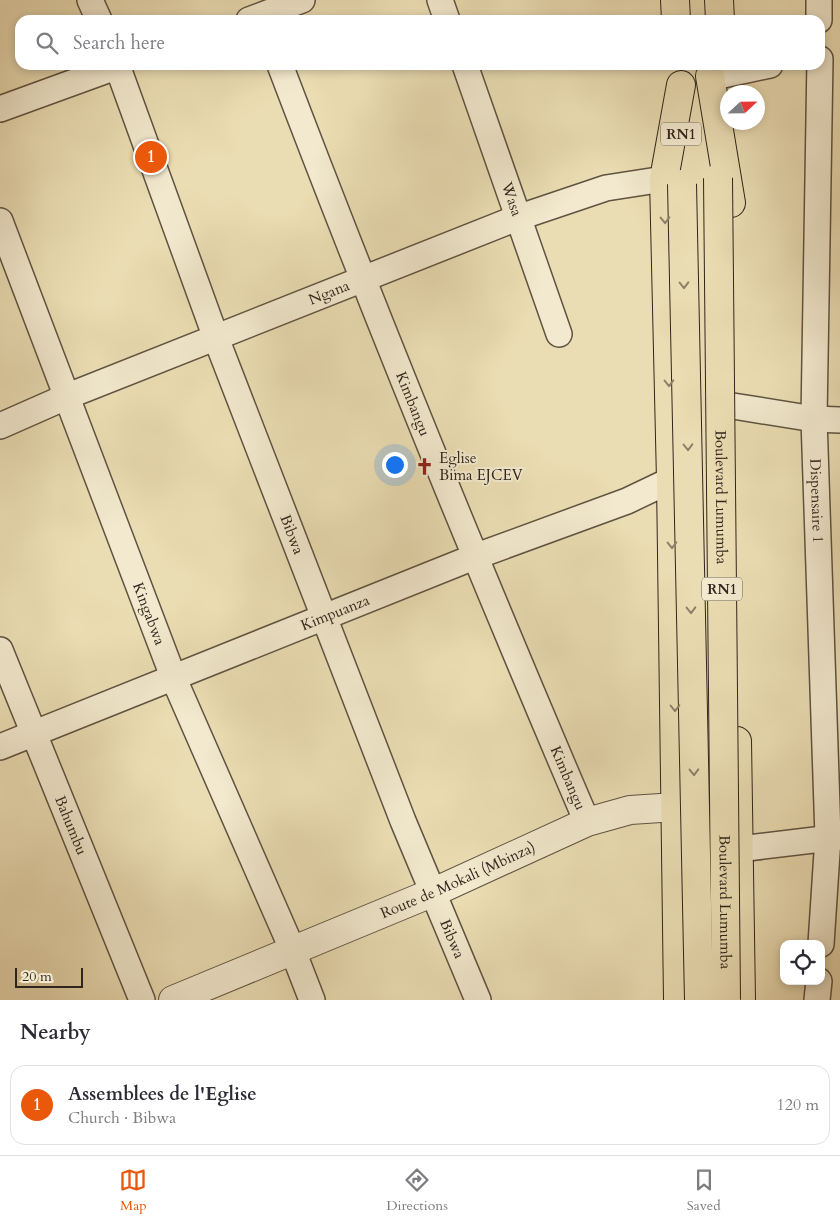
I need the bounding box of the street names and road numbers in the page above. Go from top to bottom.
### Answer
road number: RN1 [661,122,701,146]
street label: Wasa [496,178,527,219]
street label: Ngana [305,275,353,310]
street label: Kimbangu [391,369,435,439]
street label: Boulevard Lumumba [710,430,732,565]
street label: Dispensaire 1 [805,458,828,543]
street label: Bibwa [275,512,309,558]
road number: RN1 [702,578,742,600]
street label: Kingabwa [128,579,170,648]
street label: Kimpuanza [298,590,373,635]
street label: Kimbangu [546,743,591,813]
street label: Bahumbu [50,793,92,858]
street label: Boulevard Lumumba [714,835,736,970]
street label: Route de Mokali (Mbinza) [377,837,539,923]
street label: Bibwa [435,916,470,962]

